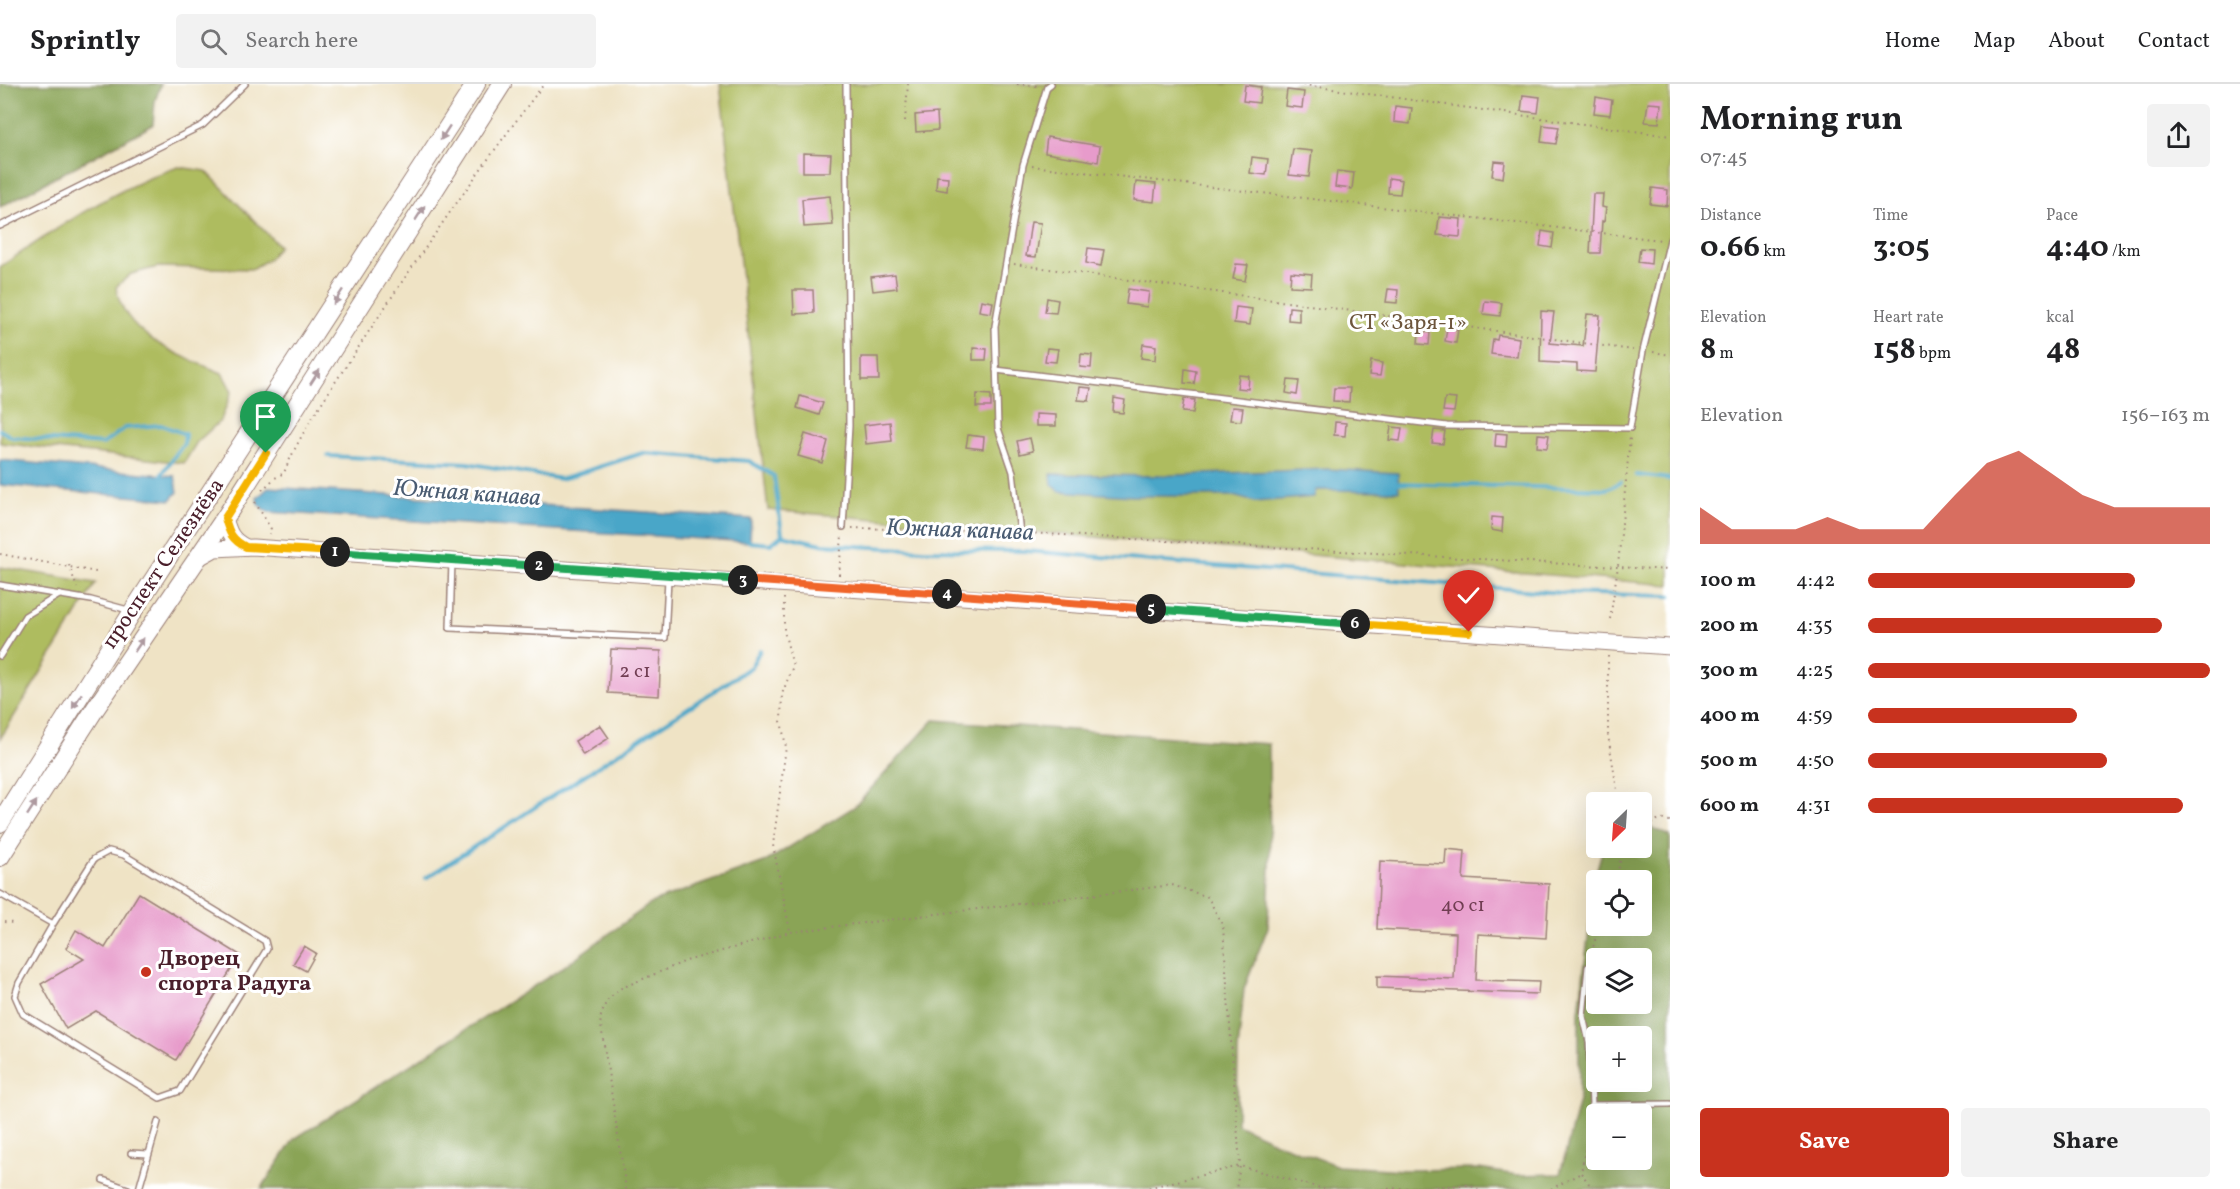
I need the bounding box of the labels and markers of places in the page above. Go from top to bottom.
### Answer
pin [240,391,291,453]
pin: 1 [320,537,350,567]
pin: 2 [524,551,554,581]
pin: 3 [728,565,758,595]
pin [1443,570,1494,632]
pin: 4 [932,579,962,609]
pin: 5 [1136,594,1166,624]
pin: 6 [1340,609,1370,639]
place label: Дворец спорта Радуга [158,944,311,1000]
marker: Дворец спорта Радуга [139,965,153,979]

